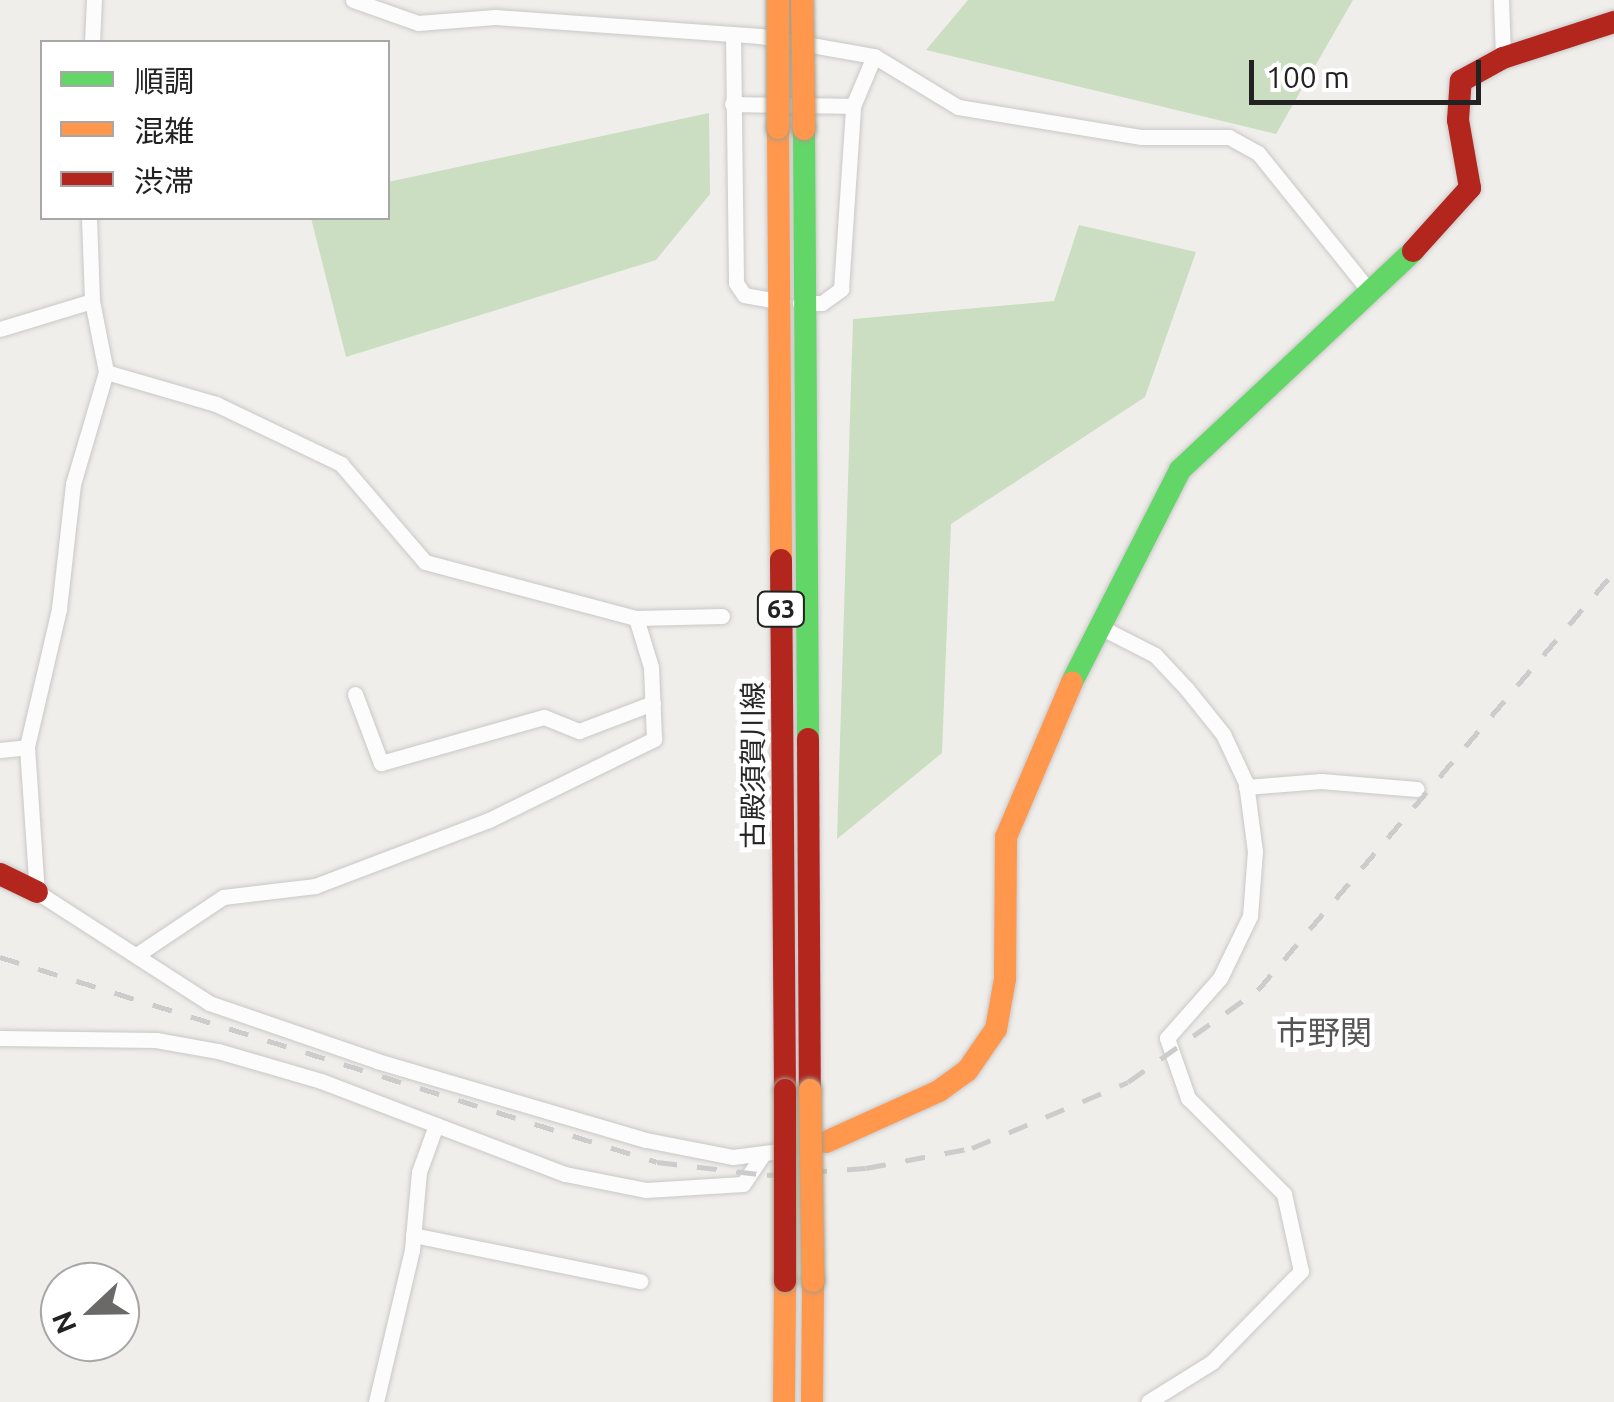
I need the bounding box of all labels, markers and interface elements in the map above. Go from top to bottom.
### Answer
legend [40,40,390,220]
scale bar [1254,40,1486,102]
text: 100 m [1266,60,1350,94]
text: 順調 [134,64,194,98]
text: 混雑 [134,114,194,148]
text: 渋滞 [134,164,194,198]
road number: 63 [756,589,806,629]
street label: 古殿須賀川線 [736,681,770,849]
district label: 市野関 [1276,1013,1372,1051]
north arrow [40,1262,140,1362]
text: N [45,1307,82,1338]

